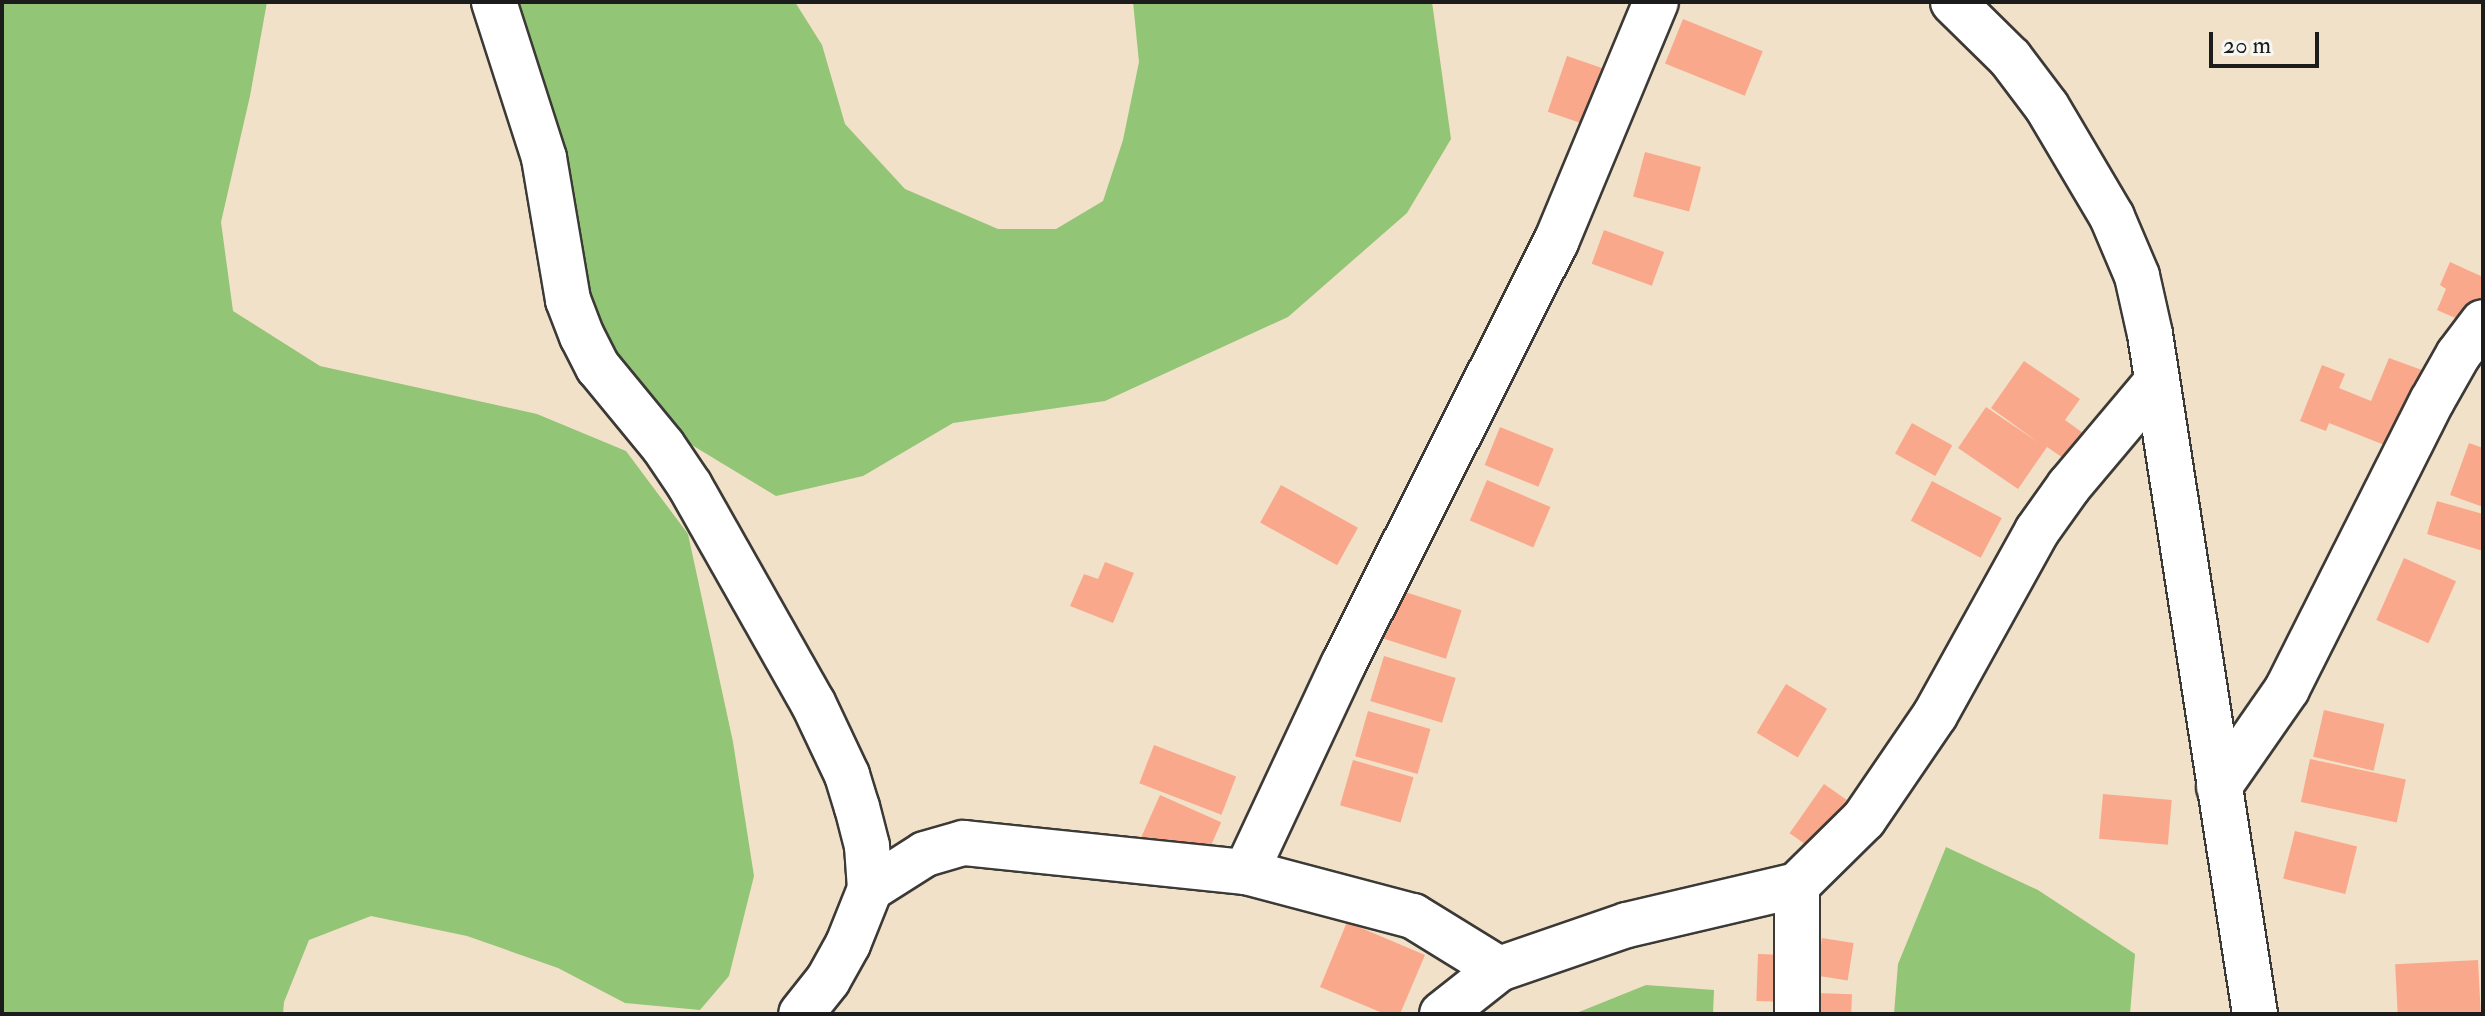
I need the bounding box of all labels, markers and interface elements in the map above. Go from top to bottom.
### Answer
scale bar [2213,16,2323,66]
text: 20 m [2223,30,2271,61]

